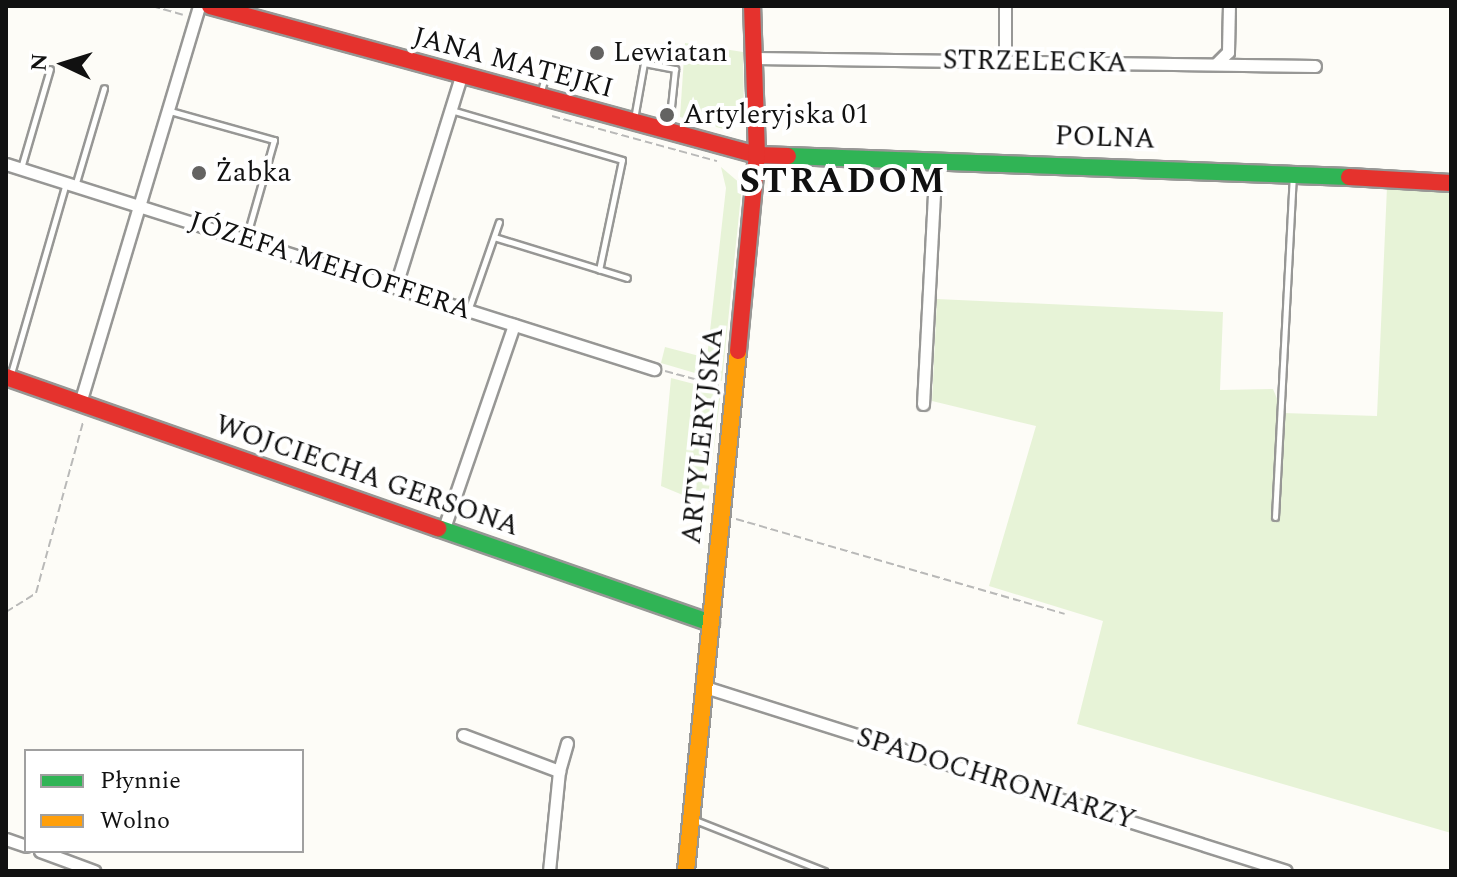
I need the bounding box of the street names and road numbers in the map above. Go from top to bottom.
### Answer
street label: JANA MATEJKI [409,20,617,106]
street label: STRZELECKA [942,44,1128,80]
street label: POLNA [1054,119,1156,157]
street label: JÓZEFA MEHOFFERA [185,205,475,327]
street label: ARTYLERYJSKA [675,326,731,546]
street label: WOJCIECHA GERSONA [211,408,523,544]
street label: SPADOCHRONIARZY [852,721,1140,837]

